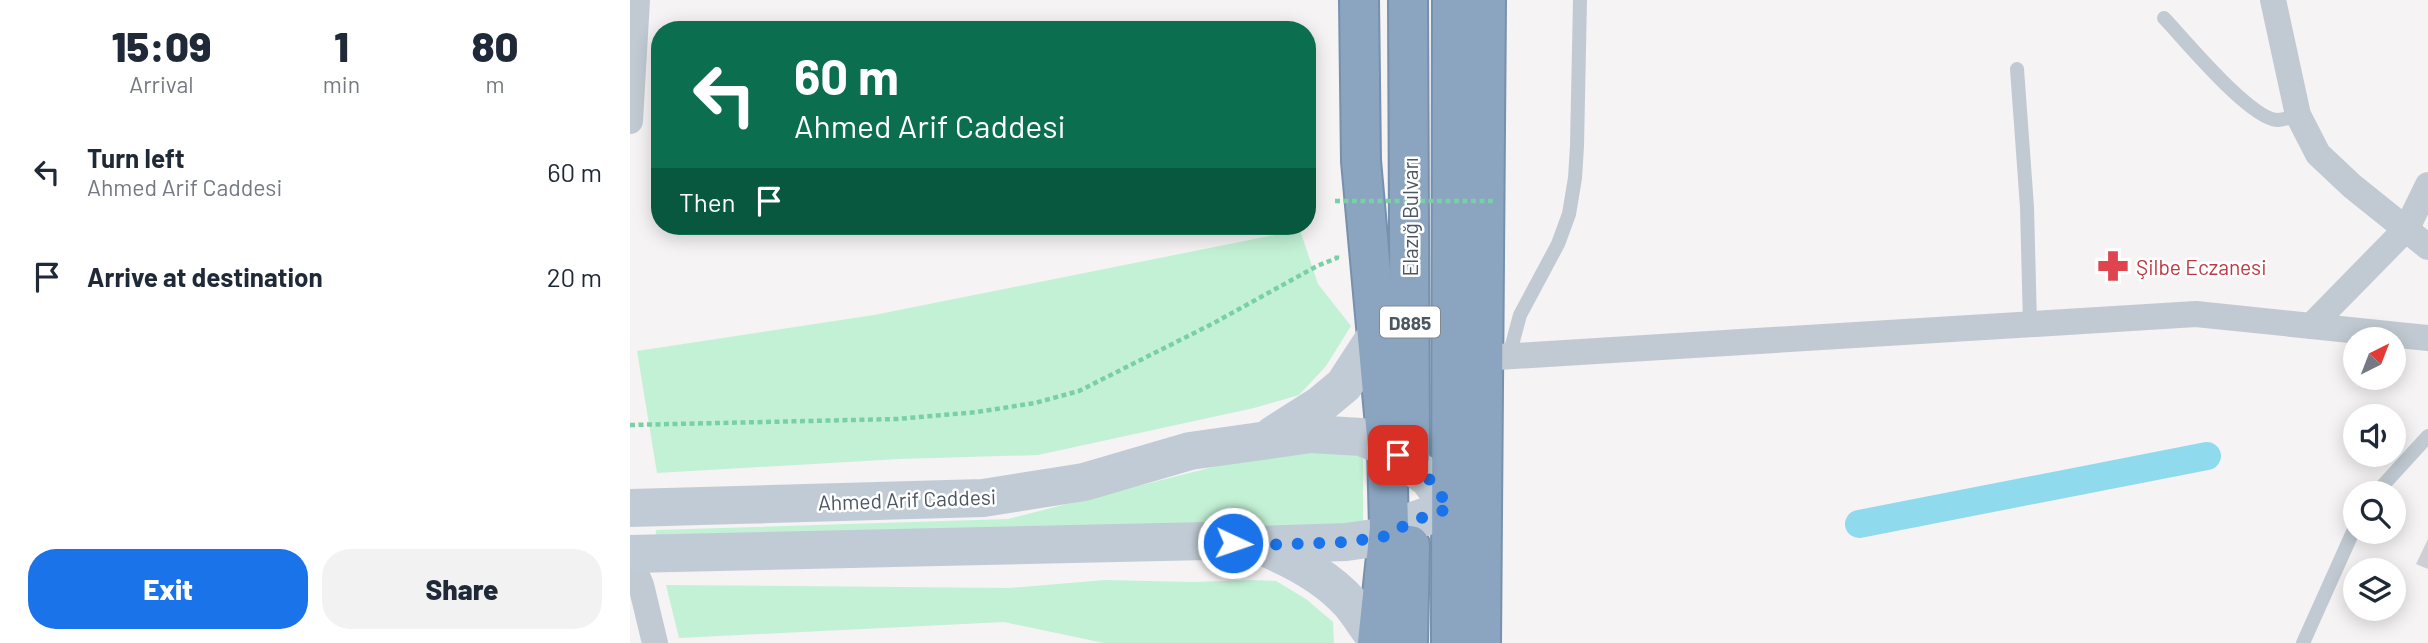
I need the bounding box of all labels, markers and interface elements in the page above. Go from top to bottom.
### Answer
text: 15:09 [111,20,211,70]
text: 1 [334,20,349,70]
text: 80 [472,20,519,70]
text: 60 m [794,46,899,105]
icon: left [679,49,770,140]
text: Arrival [129,70,194,98]
text: min [323,70,360,98]
text: m [486,70,505,98]
text: Ahmed Arif Caddesi [794,106,1066,144]
text: Turn left [87,142,185,173]
icon: left [28,153,66,191]
text: 60 m [547,156,602,187]
street label: Elazığ Bulvarı [1397,157,1422,277]
text: Ahmed Arif Caddesi [87,173,282,201]
icon: arrive [750,182,788,220]
text: Then [679,186,736,217]
pharmacy icon: Şilbe Eczanesi [2096,249,2130,283]
place label: Şilbe Eczanesi [2136,254,2267,279]
icon: arrive [28,258,66,296]
text: Arrive at destination [87,261,323,292]
text: 20 m [547,261,602,292]
road number: D885 [1380,306,1440,338]
north arrow [2343,327,2406,390]
map controls [2343,327,2406,621]
button: sound [2343,404,2406,467]
pin [1368,425,1428,485]
icon: arrive [1379,436,1417,474]
button: search [2343,481,2406,544]
street label: Ahmed Arif Caddesi [817,483,997,515]
position arrow [1196,506,1270,580]
button: Exit [28,549,308,629]
button: Share [322,549,602,629]
button: layers [2343,558,2406,621]

